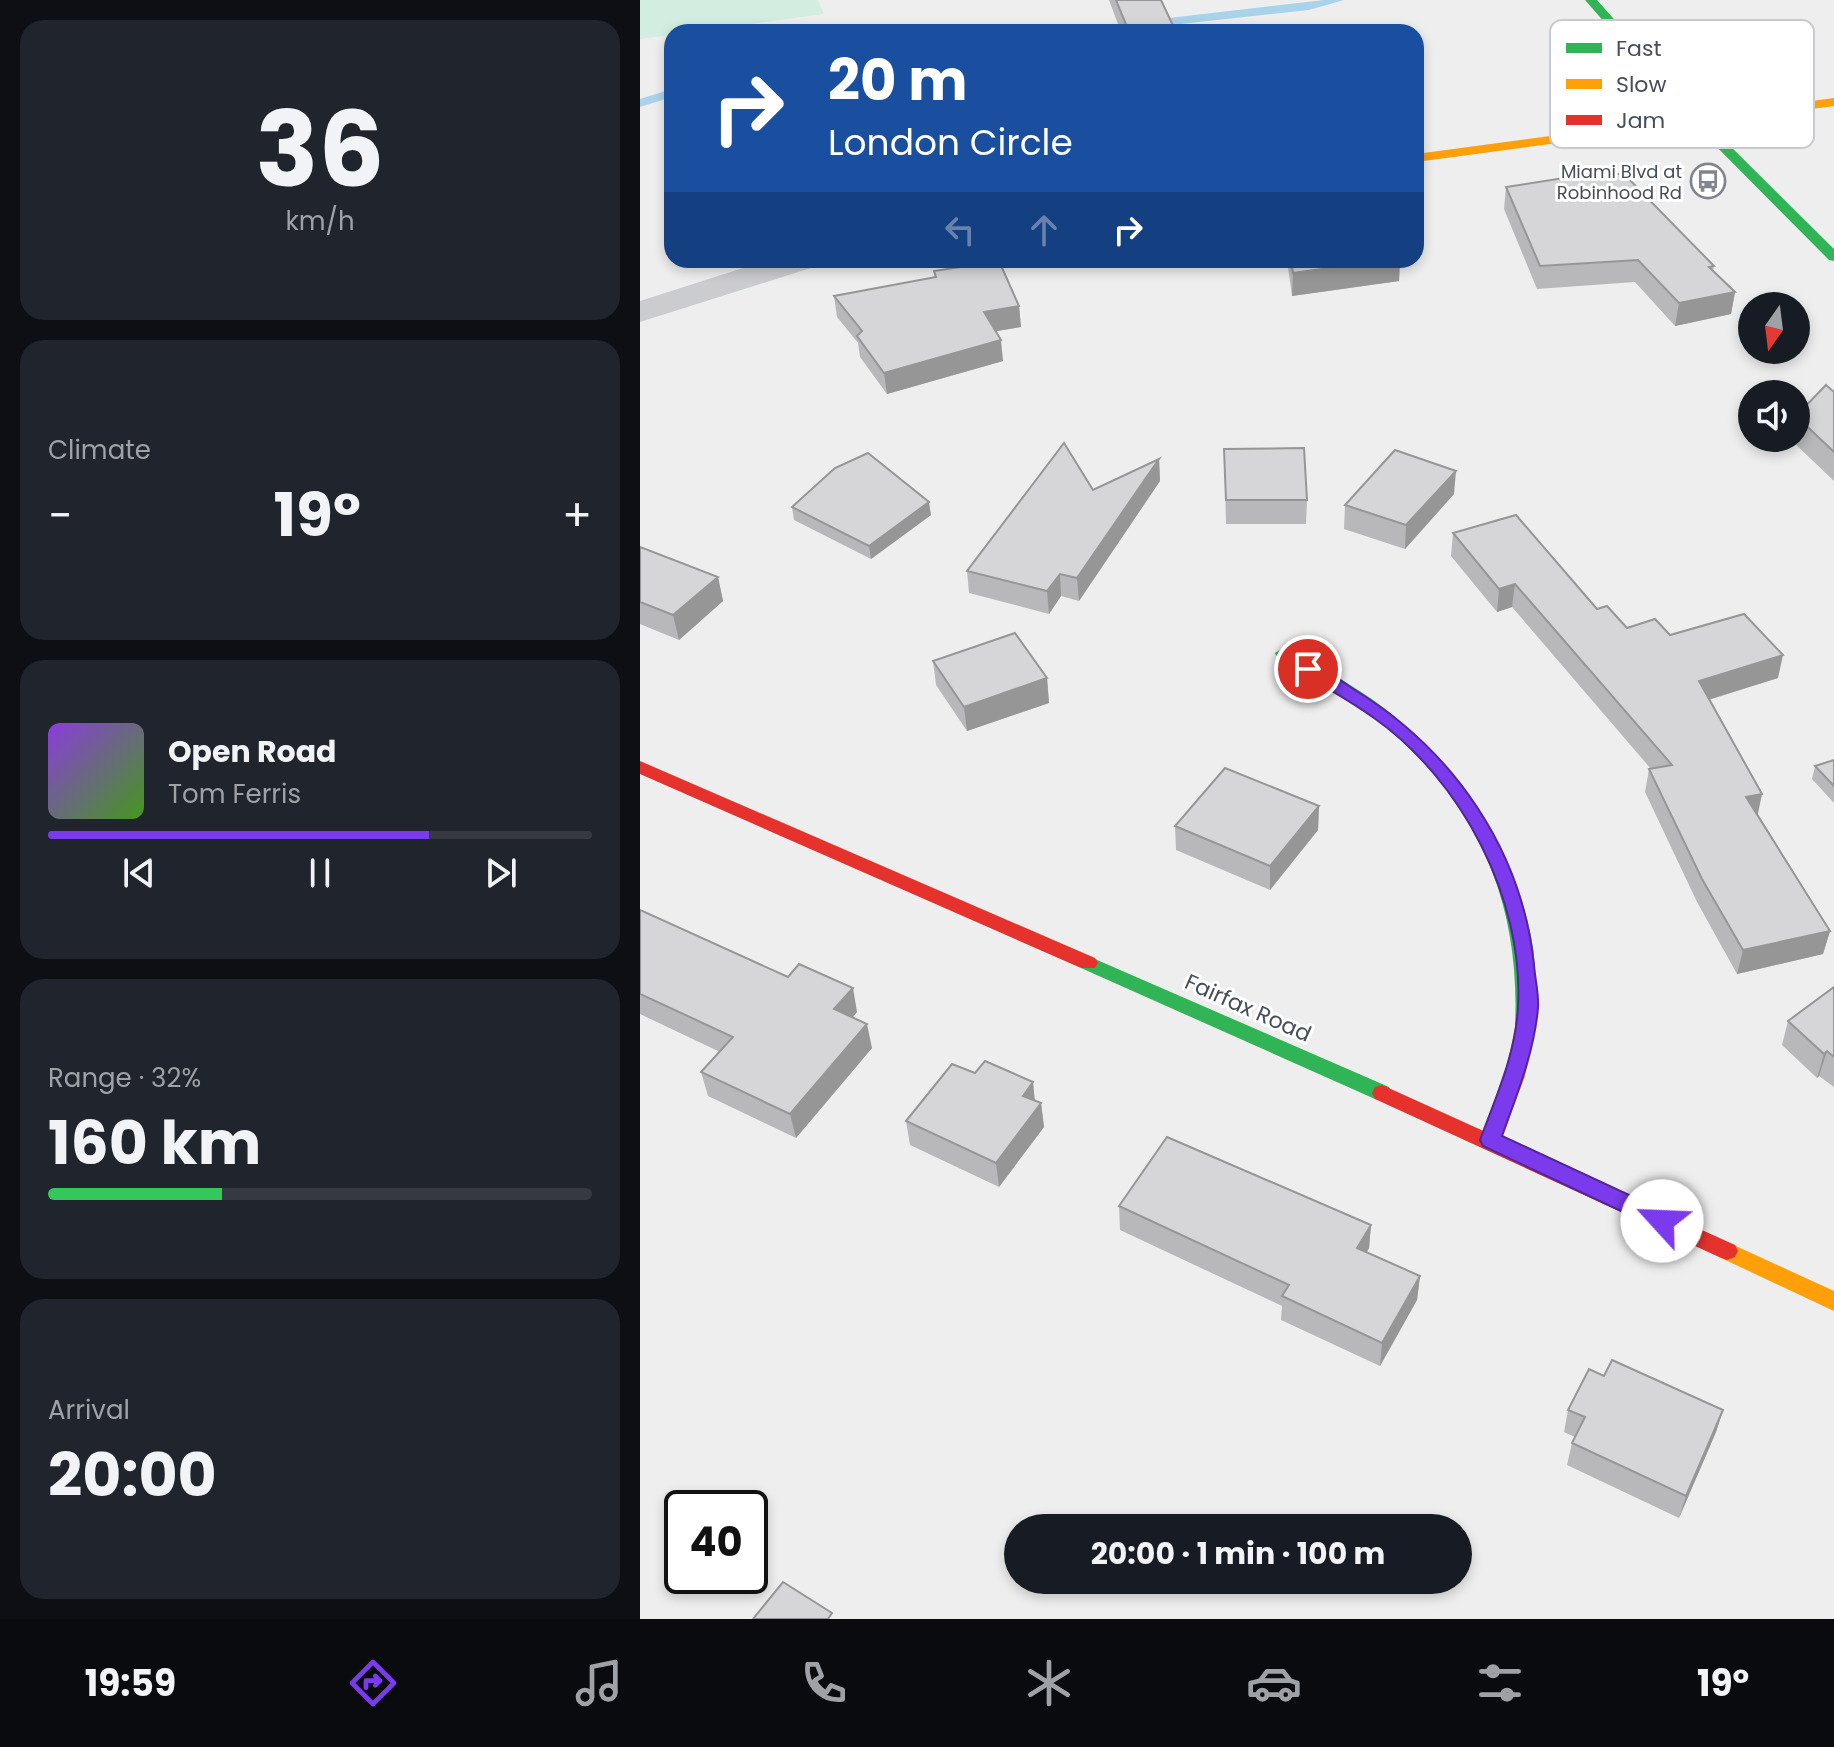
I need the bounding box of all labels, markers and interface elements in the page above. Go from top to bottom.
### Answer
legend [1550,20,1814,148]
text: Fast [1616,33,1661,64]
text: 20 m [828,41,968,120]
icon: right [696,56,800,160]
text: Slow [1616,69,1666,100]
text: 36 [255,77,385,222]
text: Jam [1616,105,1665,136]
text: London Circle [828,117,1073,168]
place label: Miami Blvd at Robinhood Rd [1557,159,1682,205]
bus stop icon: Miami Blvd at Robinhood Rd [1689,162,1727,200]
text: km/h [285,203,355,239]
icon: left [938,208,982,252]
icon: ahead [1022,208,1066,252]
icon: right [1106,208,1150,252]
north arrow [1738,292,1810,364]
map controls [1738,292,1810,452]
button: sound [1738,380,1810,452]
text: Climate [48,432,151,468]
text: 19° [273,473,361,557]
text: − [48,485,72,546]
text: + [562,485,592,546]
pin [1274,635,1342,703]
icon: arrive [1286,647,1330,691]
text: Open Road [168,730,336,773]
text: Tom Ferris [168,776,301,812]
icon: previous [117,851,161,895]
icon: pause [298,851,342,895]
icon: next [479,851,523,895]
street label: Fairfax Road [1180,966,1316,1050]
text: Range · 32% [48,1060,201,1096]
text: 160 km [48,1101,261,1185]
position arrow [1620,1179,1704,1263]
text: Arrival [48,1392,130,1428]
text: 20:00 [48,1433,217,1517]
speed limit sign: 40 [664,1490,768,1594]
text: 20:00 · 1 min · 100 m [1091,1532,1385,1575]
icon: directions [345,1655,401,1711]
icon: music [571,1655,627,1711]
icon: phone [796,1655,852,1711]
icon: climate [1021,1655,1077,1711]
icon: car [1246,1655,1302,1711]
icon: filters [1472,1655,1528,1711]
text: 19:59 [85,1658,176,1709]
text: 19° [1697,1658,1749,1709]

